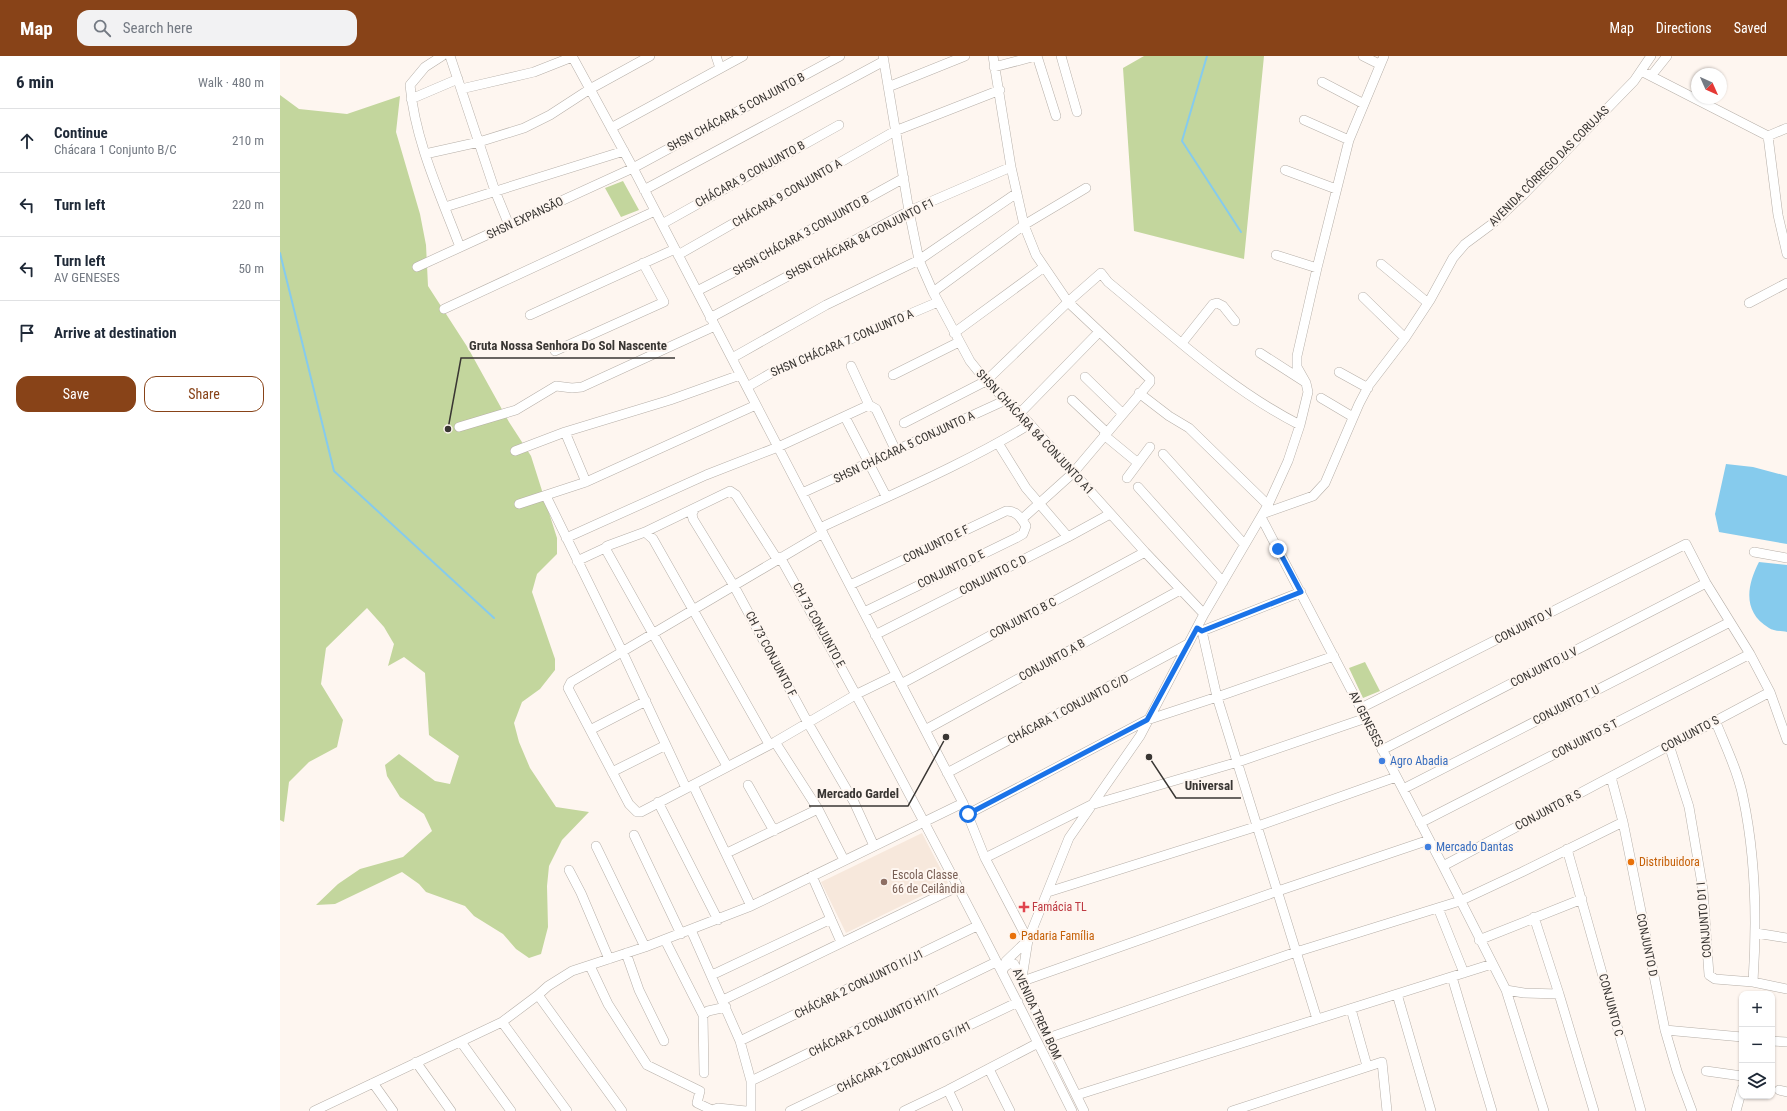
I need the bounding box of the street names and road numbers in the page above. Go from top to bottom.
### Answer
street label: SHSN CHÁCARA 5 CONJUNTO B [664,69,807,154]
street label: AVENIDA CÓRREGO DAS CORUJAS [1485,102,1612,229]
street label: CHÁCARA 9 CONJUNTO B [692,137,807,210]
street label: CHÁCARA 9 CONJUNTO A [729,155,844,230]
street label: SHSN CHÁCARA 3 CONJUNTO B [730,191,872,278]
street label: SHSN EXPANSÃO [484,192,566,242]
street label: SHSN CHÁCARA 84 CONJUNTO F1 [783,194,937,283]
street label: SHSN CHÁCARA 7 CONJUNTO A [768,306,916,380]
street label: SHSN CHÁCARA 84 CONJUNTO A1 [973,366,1097,497]
street label: SHSN CHÁCARA 5 CONJUNTO A [831,407,977,486]
street label: CONJUNTO E F [901,522,972,566]
street label: CONJUNTO D E [915,547,987,591]
street label: CONJUNTO C D [957,552,1029,598]
street label: CH 73 CONJUNTO E [790,580,848,670]
street label: CONJUNTO B C [987,594,1059,641]
street label: CONJUNTO V [1492,605,1556,647]
street label: CH 73 CONJUNTO F [743,609,800,699]
street label: CONJUNTO A B [1016,636,1088,684]
street label: CONJUNTO U V [1508,644,1580,690]
street label: CHÁCARA 1 CONJUNTO C/D [1005,670,1131,747]
street label: CONJUNTO T U [1530,682,1602,728]
street label: AV GENESES [1346,689,1386,749]
street label: CONJUNTO S [1659,713,1721,755]
street label: CONJUNTO S T [1550,716,1620,762]
street label: CONJUNTO R S [1513,787,1583,833]
street label: CONJUNTO D1 I [1694,882,1714,958]
street label: CONJUNTO D [1633,912,1661,978]
street label: CHÁCARA 2 CONJUNTO I1/J1 [792,946,926,1021]
street label: AVENIDA TREM BOM [1010,966,1064,1062]
street label: CONJUNTO C [1596,972,1626,1038]
street label: CHÁCARA 2 CONJUNTO H1/I1 [806,983,942,1060]
street label: CHÁCARA 2 CONJUNTO G1/H1 [834,1017,973,1096]

